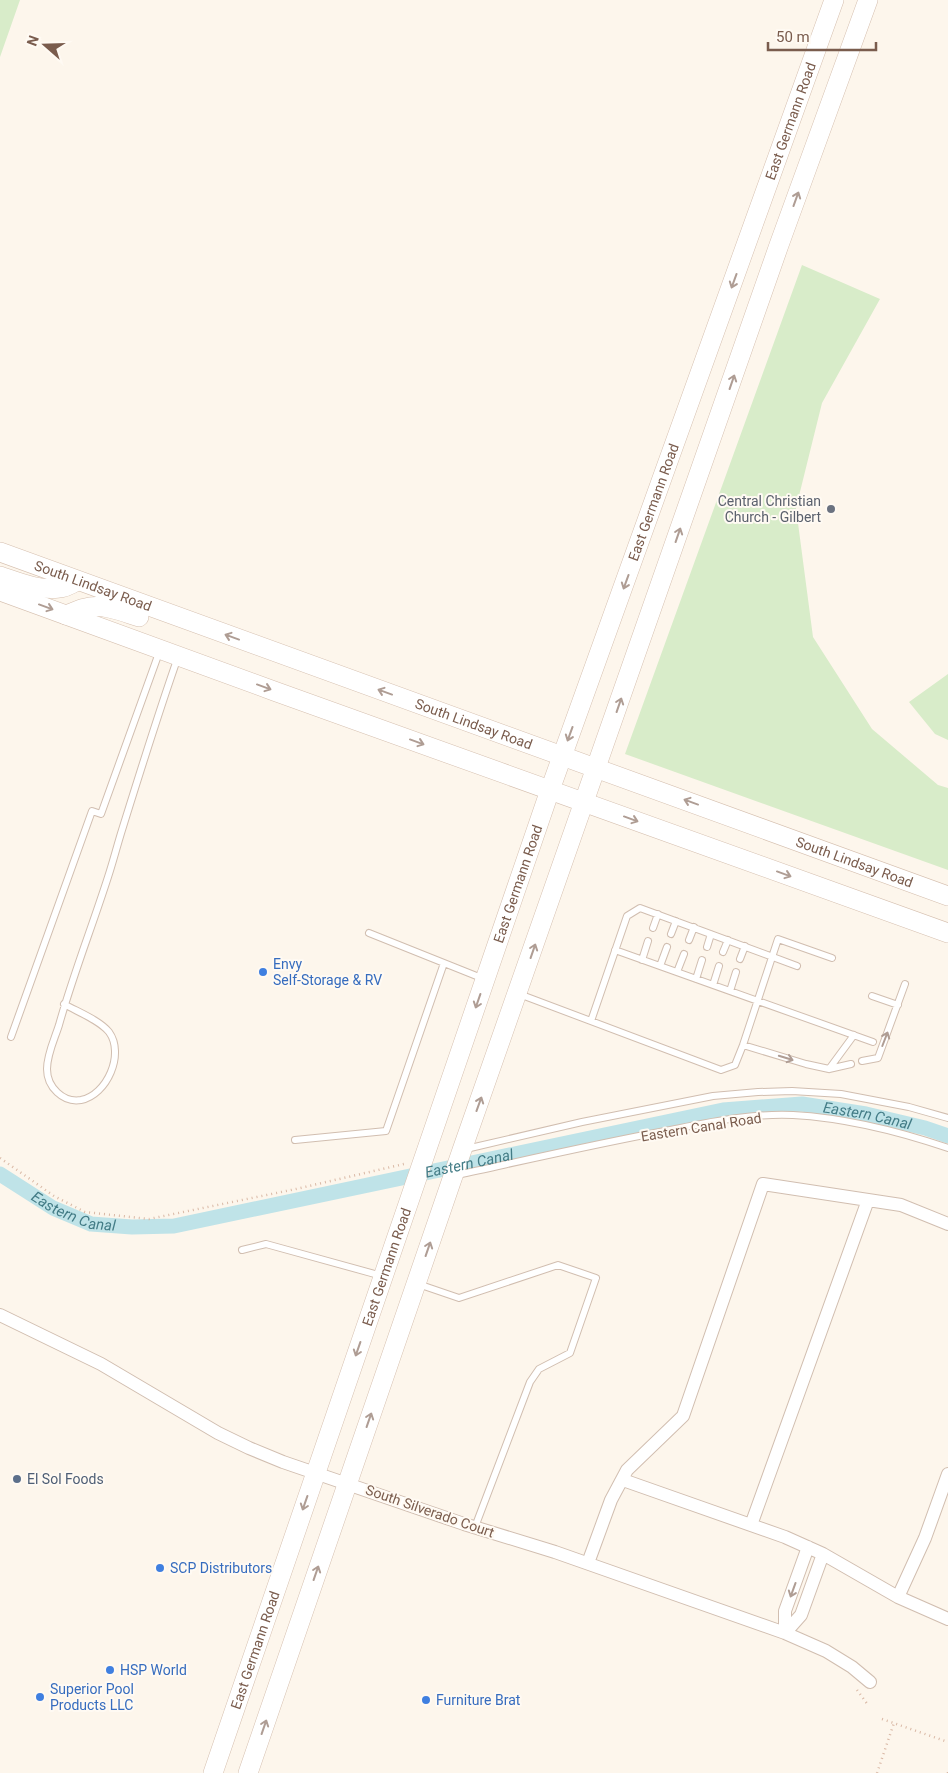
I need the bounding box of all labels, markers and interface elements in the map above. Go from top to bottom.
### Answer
north arrow [20,20,70,70]
scale bar [768,20,876,52]
text: 50 m [776,28,810,46]
text: N [24,33,42,48]
street label: East Germann Road [762,60,819,182]
one-way arrow [792,192,801,208]
one-way arrow [729,273,738,288]
one-way arrow [728,374,737,390]
street label: East Germann Road [625,441,682,563]
place label: Central Christian Church - Gilbert [718,493,821,525]
marker: Central Christian Church - Gilbert [825,503,837,515]
one-way arrow [674,528,683,543]
street label: South Lindsay Road [32,557,154,614]
one-way arrow [621,573,630,589]
one-way arrow [38,603,53,612]
one-way arrow [225,632,240,641]
one-way arrow [256,683,271,693]
one-way arrow [378,687,393,696]
street label: South Lindsay Road [413,695,535,752]
one-way arrow [615,698,624,713]
one-way arrow [565,726,574,742]
one-way arrow [409,738,424,747]
one-way arrow [684,797,699,806]
one-way arrow [623,815,638,824]
street label: East Germann Road [490,823,545,945]
street label: South Lindsay Road [794,833,915,891]
one-way arrow [776,870,791,879]
one-way arrow [529,943,538,959]
place label: Envy Self-Storage & RV [273,956,382,988]
marker: Envy Self-Storage & RV [257,966,269,978]
one-way arrow [472,993,482,1009]
one-way arrow [881,1032,890,1047]
one-way arrow [778,1053,794,1063]
one-way arrow [474,1096,484,1112]
water label: Eastern Canal [822,1098,914,1134]
street label: Eastern Canal Road [640,1110,762,1144]
water label: Eastern Canal [423,1145,515,1182]
water label: Eastern Canal [28,1188,117,1235]
street label: East Germann Road [359,1206,414,1328]
one-way arrow [424,1242,433,1258]
one-way arrow [353,1341,362,1356]
one-way arrow [365,1412,374,1428]
place label: El Sol Foods [27,1471,104,1487]
marker: El Sol Foods [11,1473,23,1485]
street label: South Silverado Court [364,1481,497,1541]
one-way arrow [300,1494,309,1510]
place label: SCP Distributors [170,1560,272,1576]
marker: SCP Distributors [154,1562,166,1574]
one-way arrow [312,1565,322,1581]
one-way arrow [788,1581,797,1597]
street label: East Germann Road [228,1589,283,1711]
place label: HSP World [120,1662,187,1678]
marker: HSP World [104,1664,116,1676]
place label: Superior Pool Products LLC [50,1681,134,1713]
marker: Superior Pool Products LLC [34,1691,46,1703]
place label: Furniture Brat [436,1692,521,1708]
marker: Furniture Brat [420,1694,432,1706]
one-way arrow [259,1719,269,1735]

